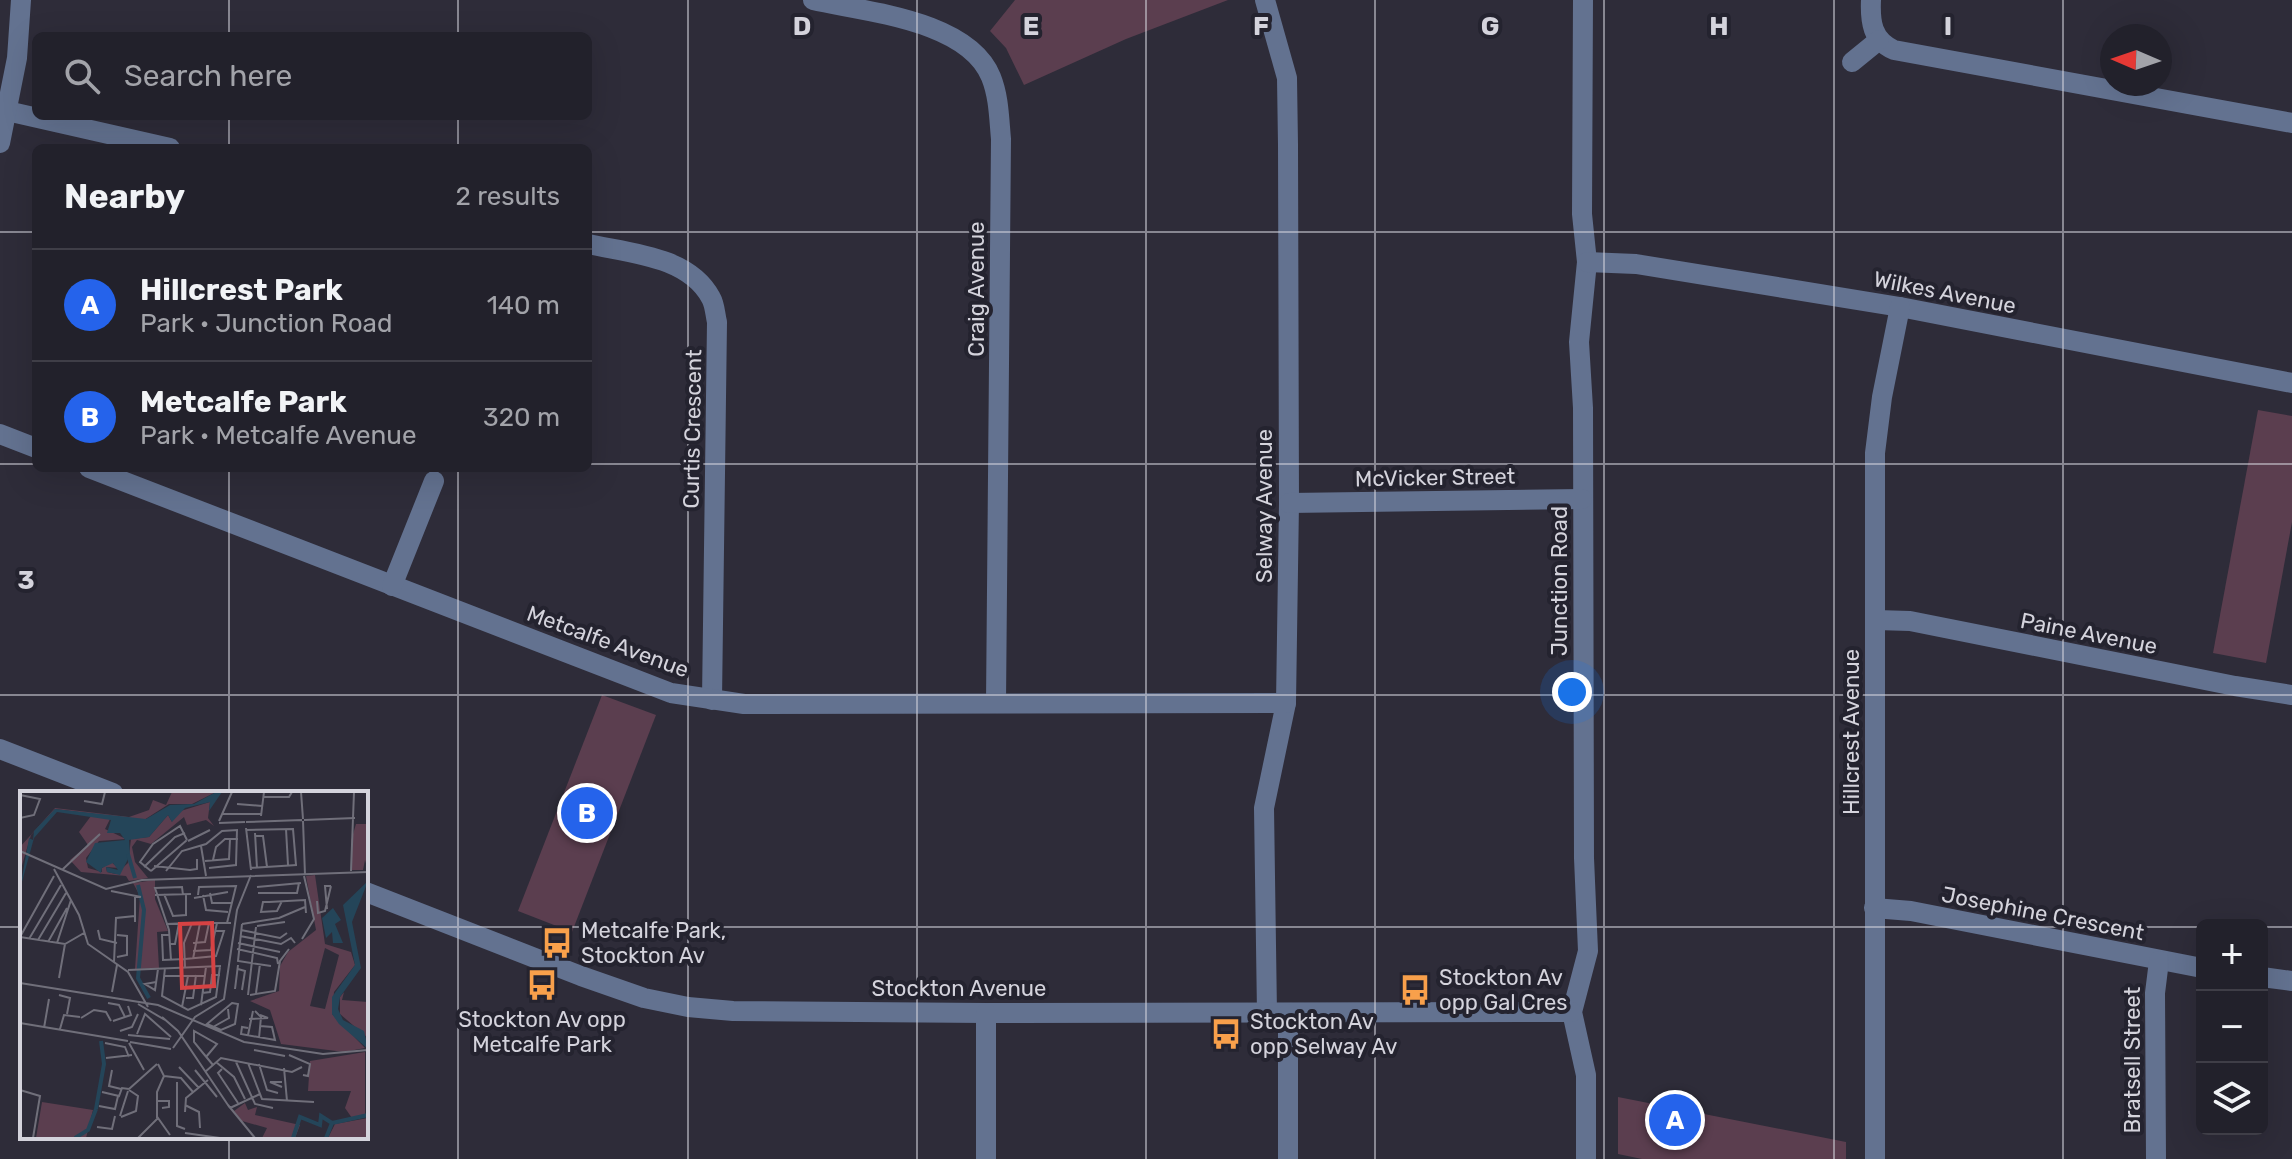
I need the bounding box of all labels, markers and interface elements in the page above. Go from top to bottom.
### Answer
text: D [793,11,811,42]
text: E [1023,11,1039,42]
text: F [1253,11,1269,42]
text: G [1481,11,1499,42]
text: H [1709,11,1729,42]
text: I [1944,11,1952,42]
north arrow [2100,24,2172,96]
search box [32,32,592,120]
icon: search [60,54,104,98]
text: Search here [124,58,292,94]
text: Nearby [64,176,185,217]
text: 2 results [456,181,560,212]
street label: Craig Avenue [963,221,990,357]
street label: Wilkes Avenue [1871,265,2018,320]
text: Hillcrest Park [140,272,343,308]
text: A [81,290,99,321]
text: 140 m [487,290,560,321]
text: Park · Junction Road [140,308,392,339]
street label: Curtis Crescent [678,349,707,509]
text: Metcalfe Park [140,384,347,420]
text: B [81,402,99,433]
text: 320 m [483,402,560,433]
text: Park · Metcalfe Avenue [140,420,417,451]
street label: Selway Avenue [1251,429,1278,583]
street label: McVicker Street [1355,463,1516,492]
street label: Junction Road [1546,506,1573,656]
text: 3 [17,565,35,596]
street label: Metcalfe Avenue [523,600,693,683]
street label: Paine Avenue [2018,607,2160,660]
street label: Hillcrest Avenue [1838,649,1865,815]
your location [1552,672,1592,712]
pin: B [561,783,613,843]
inset map [20,791,368,1139]
street label: Josephine Crescent [1939,881,2147,946]
place label: Metcalfe Park, Stockton Av [581,917,726,969]
map controls [2196,919,2268,1135]
button: + [2196,919,2268,991]
bus stop icon: Metcalfe Park, Stockton Av [540,926,574,960]
place label: Stockton Av opp Gal Cres [1439,964,1567,1016]
bus stop icon: Stockton Av opp Metcalfe Park [525,968,559,1002]
bus stop icon: Stockton Av opp Gal Cres [1398,973,1432,1007]
street label: Stockton Avenue [872,975,1046,1002]
street label: Bratsell Street [2119,986,2146,1133]
button: − [2196,991,2268,1063]
place label: Stockton Av opp Metcalfe Park [458,1006,626,1058]
place label: Stockton Av opp Selway Av [1250,1008,1397,1060]
bus stop icon: Stockton Av opp Selway Av [1209,1017,1243,1051]
button: layers [2196,1063,2268,1135]
pin: A [1649,1090,1701,1150]

